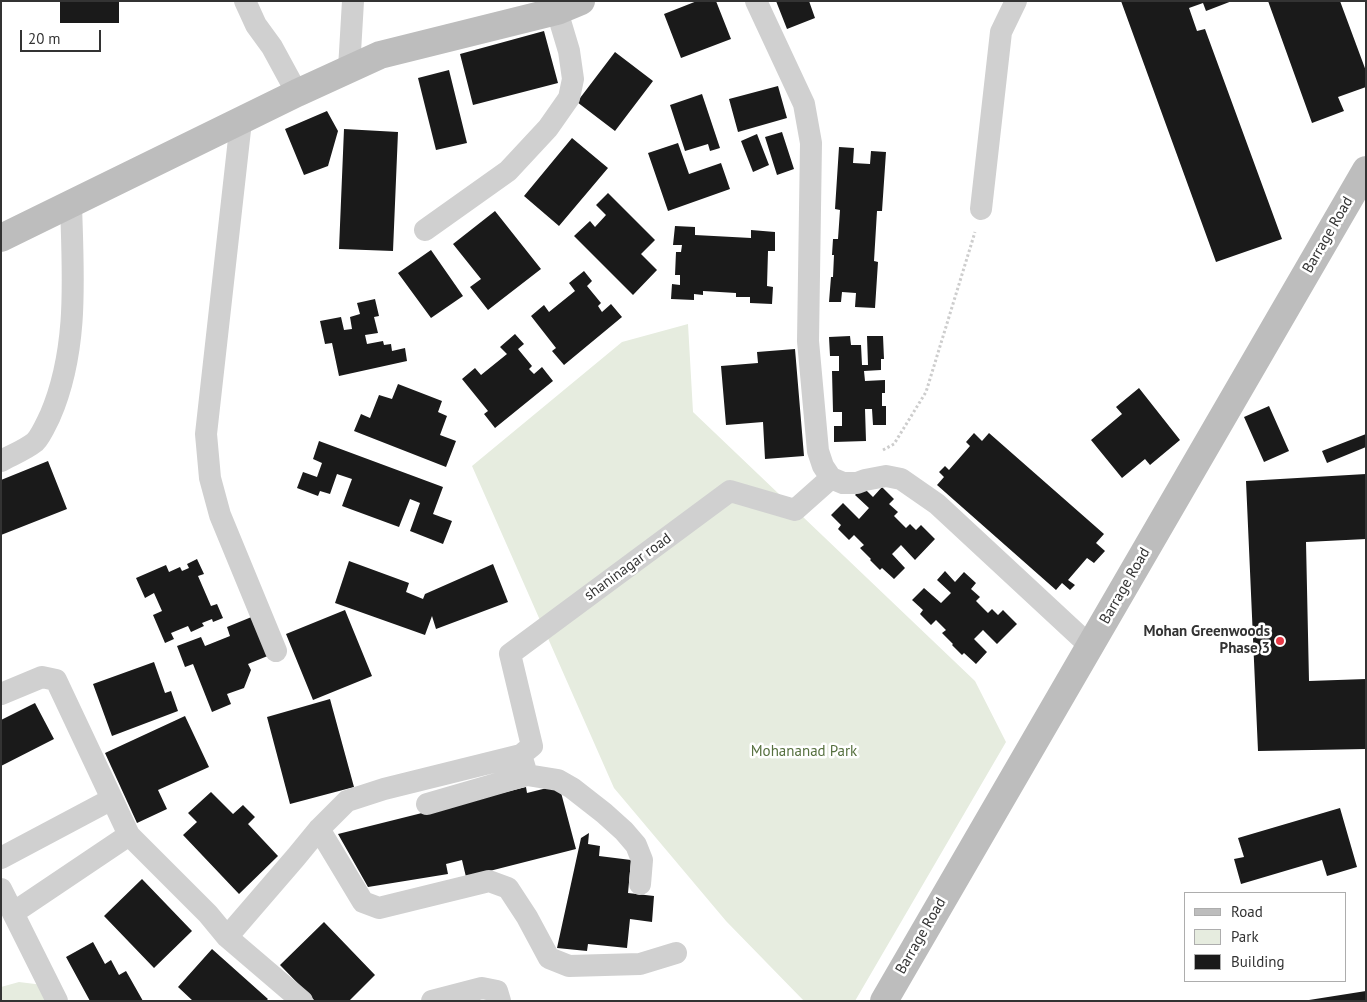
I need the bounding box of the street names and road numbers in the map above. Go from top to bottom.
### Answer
street label: Barrage Road [1299,194,1357,276]
street label: shaninagar road [581,529,675,605]
street label: Barrage Road [1096,545,1154,627]
street label: Barrage Road [892,895,950,977]

